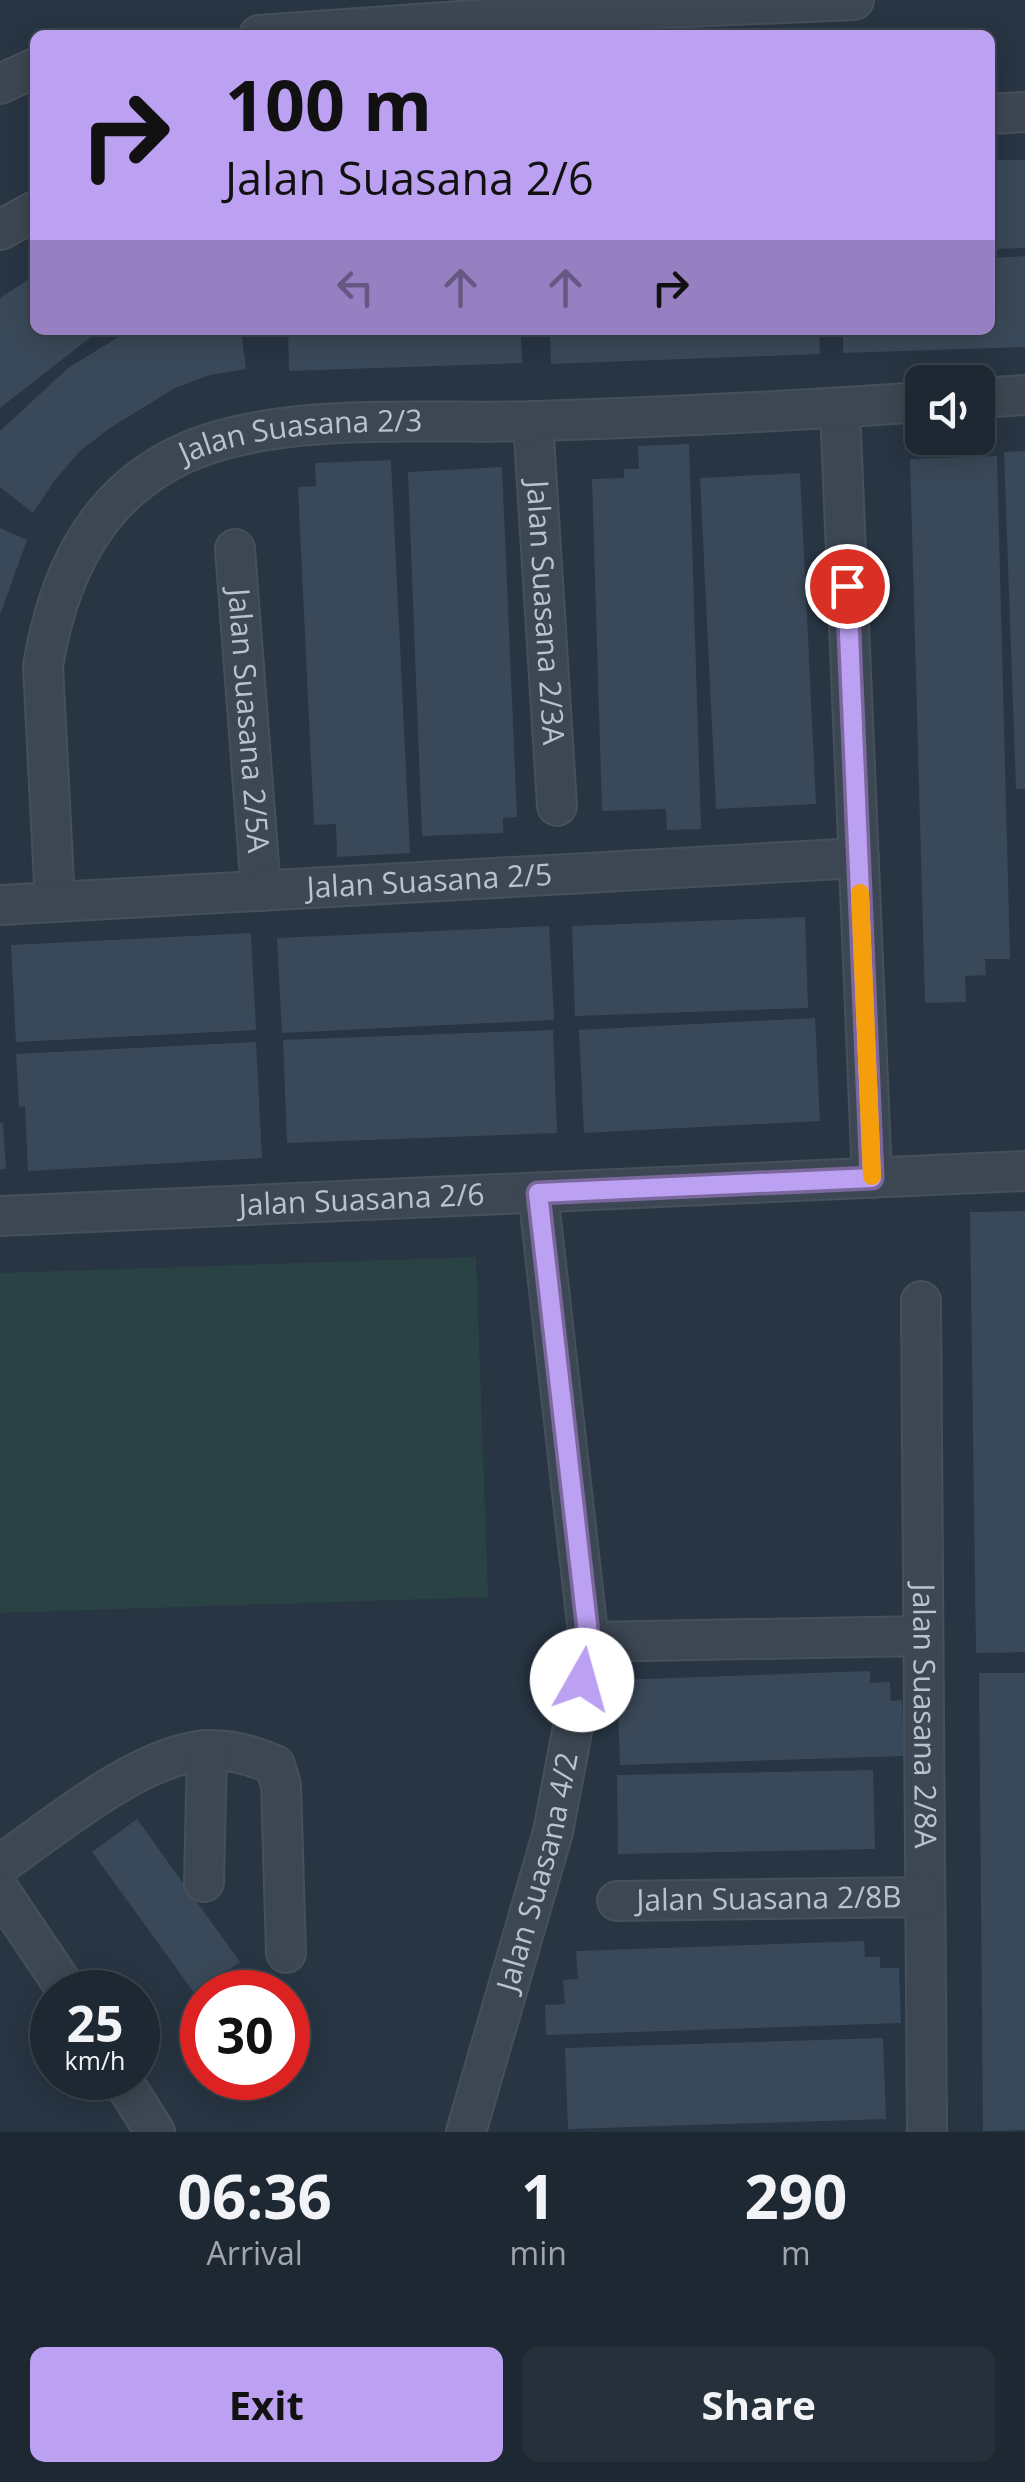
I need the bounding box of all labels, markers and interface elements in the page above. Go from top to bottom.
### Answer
text: 100 m [225,56,432,152]
icon: right [60,70,190,200]
text: Jalan Suasana 2/6 [225,147,594,208]
icon: left [328,260,383,315]
icon: ahead [433,260,488,315]
icon: ahead [538,260,593,315]
icon: right [643,260,698,315]
map controls [905,365,995,455]
button: sound [905,365,995,455]
street label: Jalan Suasana 2/3 [169,399,423,474]
street label: Jalan Suasana 2/3A [518,476,575,746]
pin [805,544,890,629]
icon: arrive [820,559,875,614]
street label: Jalan Suasana 2/5A [219,584,280,854]
street label: Jalan Suasana 2/5 [302,853,553,907]
street label: Jalan Suasana 2/6 [235,1173,485,1225]
street label: Jalan Suasana 2/8A [904,1580,947,1849]
position arrow [530,1628,634,1732]
street label: Jalan Suasana 4/2 [485,1749,587,1999]
street label: Jalan Suasana 2/8B [633,1875,902,1920]
speed limit sign: 30 [180,1970,310,2100]
text: 25 [66,1989,124,2057]
text: km/h [65,2043,125,2077]
text: 06:36 [178,2155,332,2237]
text: 1 [521,2155,555,2237]
text: 290 [744,2155,847,2237]
text: Arrival [207,2231,303,2274]
text: min [510,2231,567,2274]
text: m [781,2231,811,2274]
button: Exit [30,2347,503,2462]
button: Share [523,2347,995,2462]

